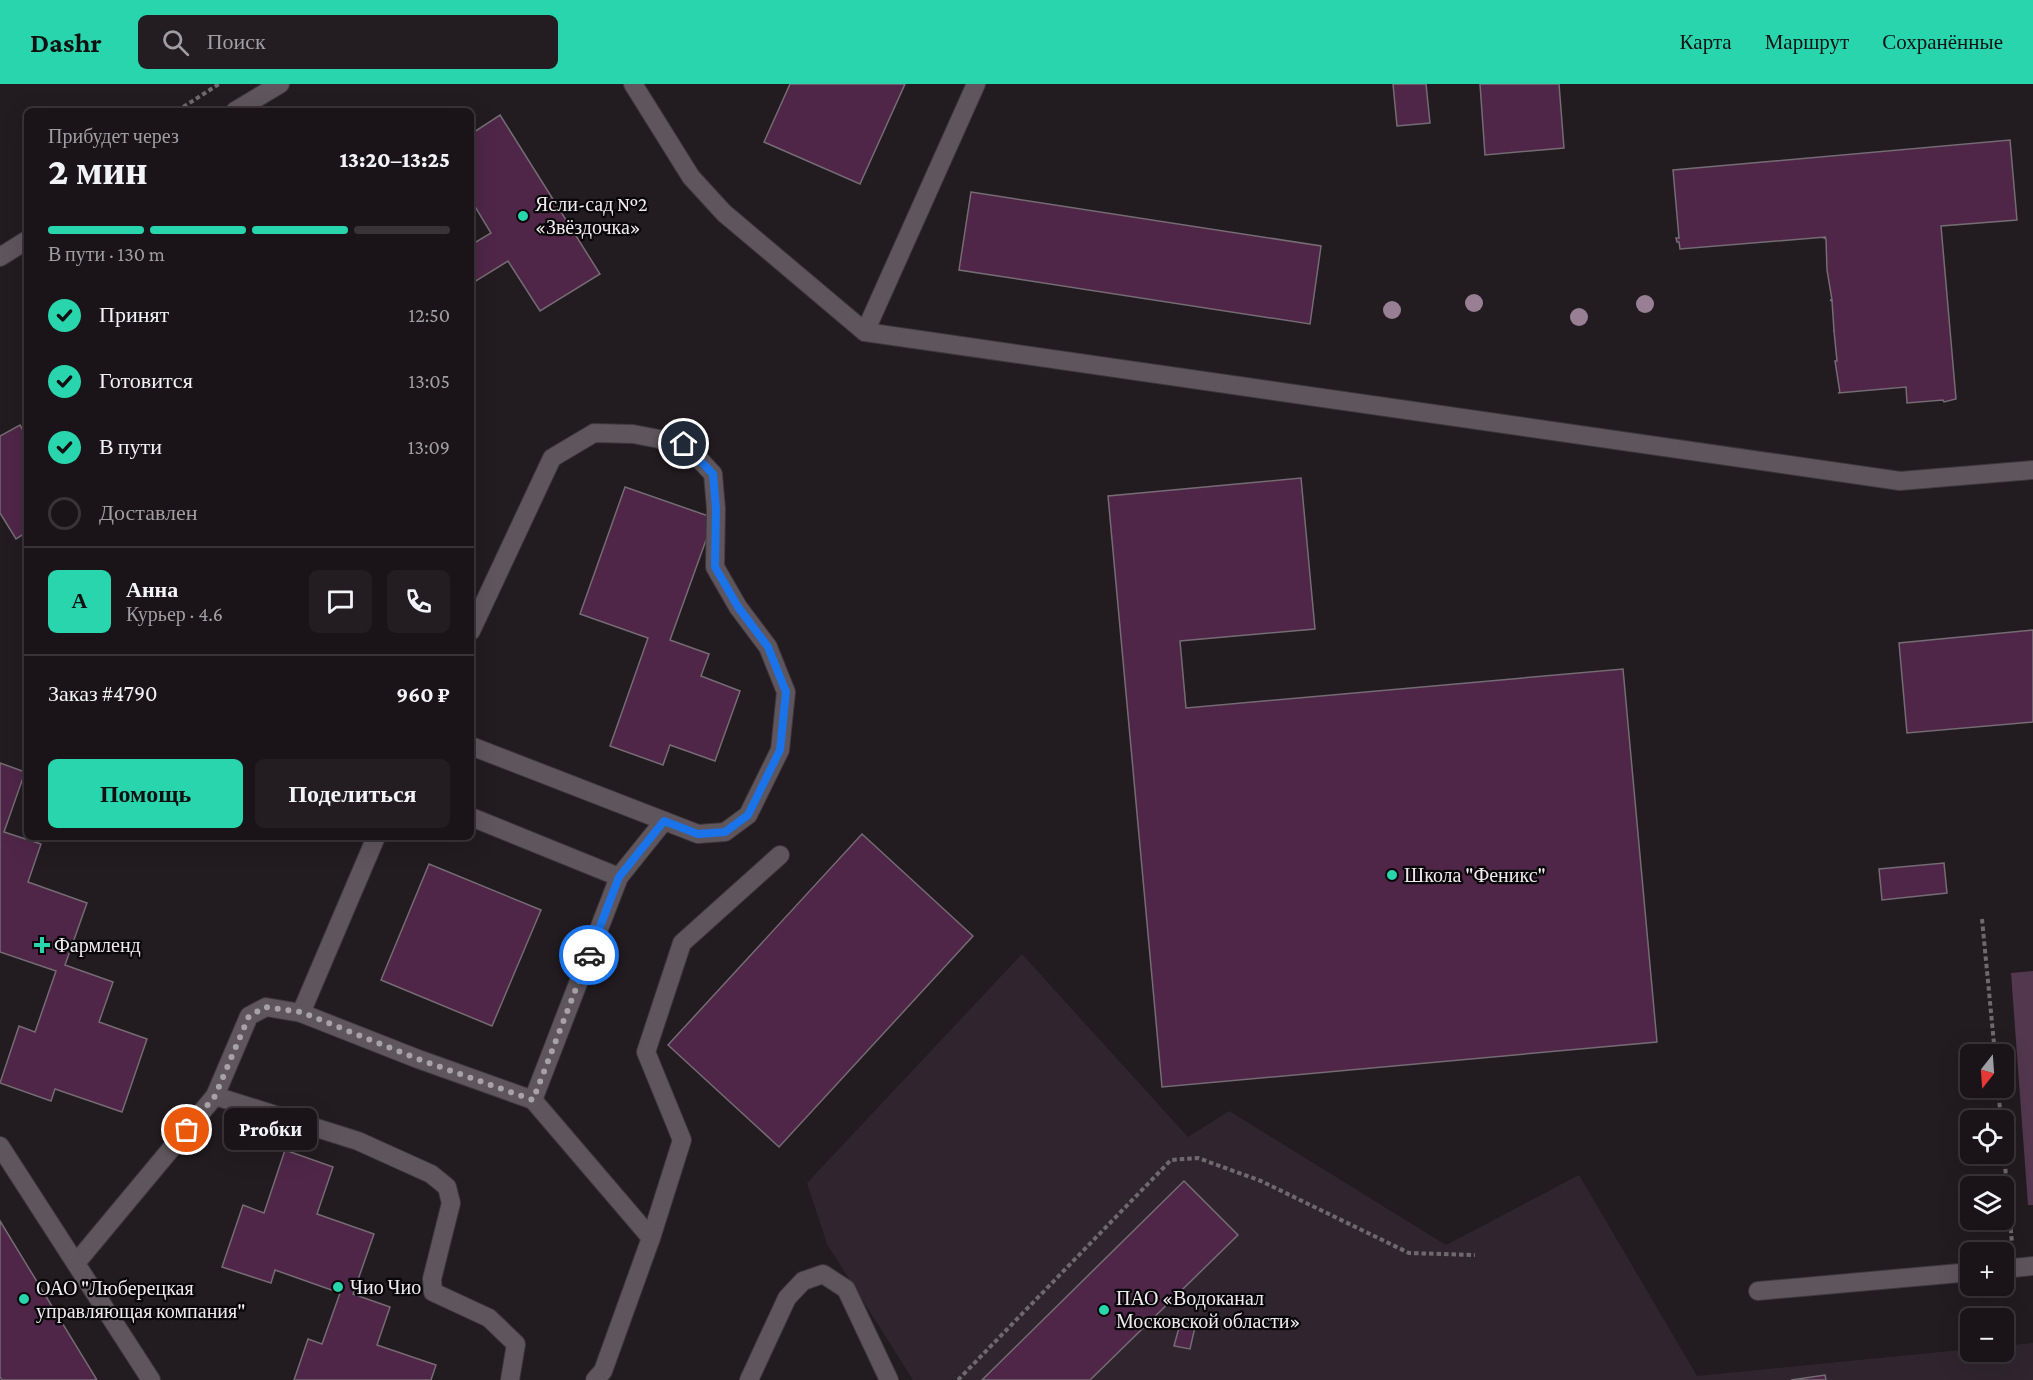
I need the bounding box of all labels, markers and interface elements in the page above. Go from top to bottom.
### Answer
search box [138,15,558,69]
icon: search [159,26,192,59]
text: Dashr [30,27,102,58]
text: Поиск [207,29,266,54]
text: Карта [1680,30,1732,54]
text: Маршрут [1765,30,1849,54]
text: Сохранённые [1882,30,2003,54]
text: Прибудет через [48,125,179,147]
text: 13:20–13:25 [339,147,450,172]
text: 2 мин [48,149,148,192]
place label: Ясли-сад №2 «Звёздочка» [535,193,648,239]
marker: Ясли-сад №2 «Звёздочка» [516,209,530,223]
text: В пути · 130 m [48,243,165,265]
icon: check [48,299,81,332]
text: Принят [99,302,169,327]
text: 12:50 [409,304,450,326]
icon: check [48,365,81,398]
text: Готовится [99,368,193,393]
text: 13:05 [409,370,450,392]
pin [658,418,709,469]
icon: home [667,427,700,460]
icon: check [48,431,81,464]
text: В пути [99,434,162,459]
text: 13:09 [408,436,450,458]
text: Доставлен [99,500,198,525]
button: chat [309,570,372,633]
button: phone [387,570,450,633]
text: Анна [126,577,178,602]
text: А [72,588,87,613]
text: Курьер · 4.6 [126,603,223,625]
text: Заказ #4790 [48,681,158,706]
text: 960 ₽ [396,682,450,707]
button: Помощь [48,759,243,828]
button: Поделиться [255,759,450,828]
place label: Школа "Феникс" [1404,864,1546,886]
marker: Школа "Феникс" [1385,868,1399,882]
courier [559,925,619,985]
place label: Фармленд [54,934,141,957]
marker: Фармленд [35,938,49,952]
icon: car [573,939,606,972]
north arrow [1960,1044,2014,1098]
map controls [1960,1044,2014,1362]
pin [161,1104,212,1155]
callout: Proбки [223,1109,316,1151]
button: locate [1960,1110,2014,1164]
icon: bag [170,1113,203,1146]
text: Proбки [239,1118,302,1140]
button: layers [1960,1176,2014,1230]
button: + [1960,1242,2014,1296]
place label: Чио Чио [350,1276,421,1298]
place label: ОАО "Люберецкая управляющая компания" [36,1277,245,1323]
marker: Чио Чио [331,1280,345,1294]
place label: ПАО «Водоканал Московской области» [1116,1287,1300,1332]
marker: ОАО "Люберецкая управляющая компания" [17,1292,31,1306]
marker: ПАО «Водоканал Московской области» [1097,1303,1111,1317]
button: − [1960,1308,2014,1362]

